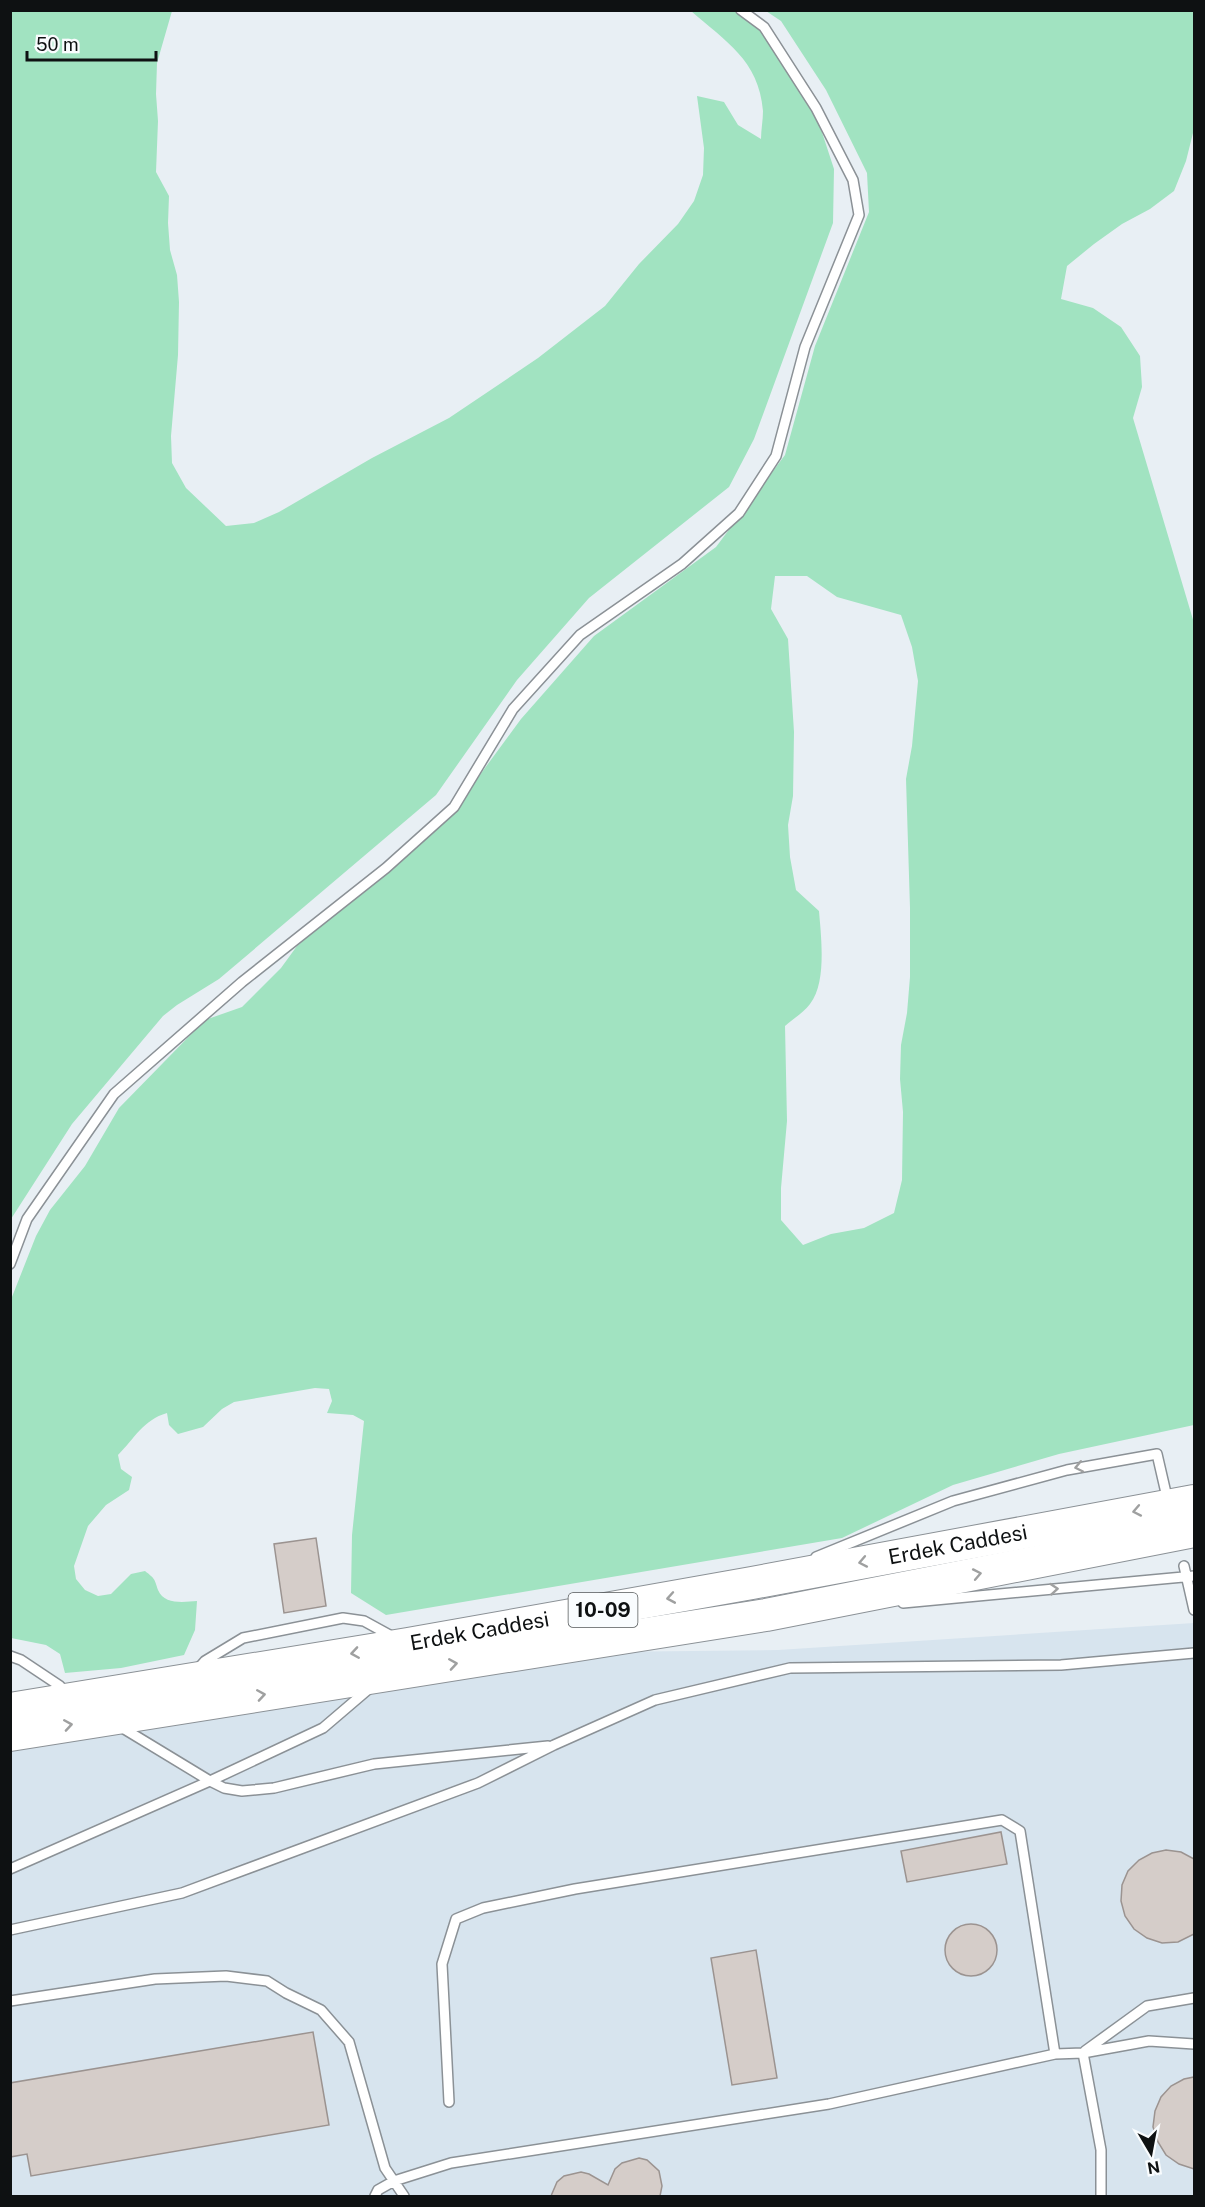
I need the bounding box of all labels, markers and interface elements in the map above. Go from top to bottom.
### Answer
scale bar [27,24,156,62]
text: 50 m [36,34,79,55]
one-way arrow [1074,1460,1084,1473]
one-way arrow [1132,1504,1142,1517]
street label: Erdek Caddesi [886,1519,1029,1569]
one-way arrow [858,1556,867,1568]
one-way arrow [971,1568,981,1581]
one-way arrow [1049,1583,1059,1596]
one-way arrow [666,1591,676,1603]
road number: 10-09 [568,1593,638,1627]
street label: Erdek Caddesi [408,1606,551,1655]
one-way arrow [350,1647,359,1659]
one-way arrow [449,1659,458,1671]
one-way arrow [256,1689,266,1701]
one-way arrow [64,1720,73,1732]
north arrow [1121,2123,1181,2183]
text: N [1146,2157,1161,2178]

